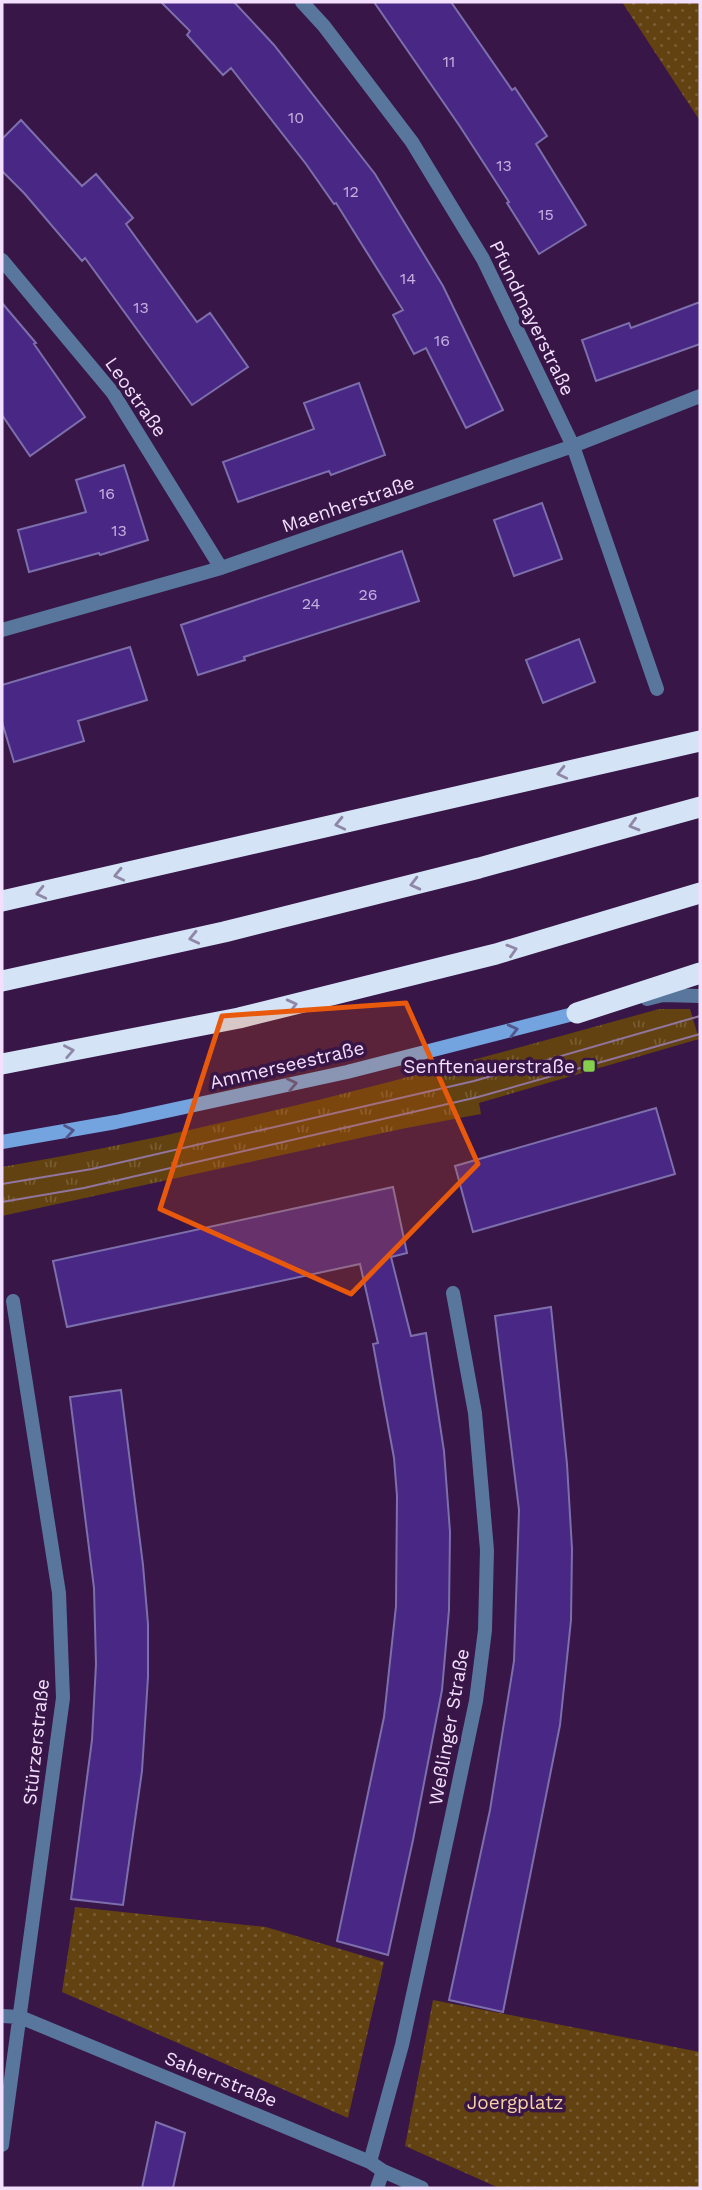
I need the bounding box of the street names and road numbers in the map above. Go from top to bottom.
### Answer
street label: Pfundmayerstraße [484,237,580,399]
street label: Leostraße [100,353,172,441]
street label: Maenherstraße [279,471,417,537]
street label: Ammerseestraße [207,1036,367,1094]
street label: Weßlinger Straße [424,1647,474,1807]
street label: Stürzerstraße [18,1678,54,1806]
street label: Saherrstraße [161,2046,281,2112]

